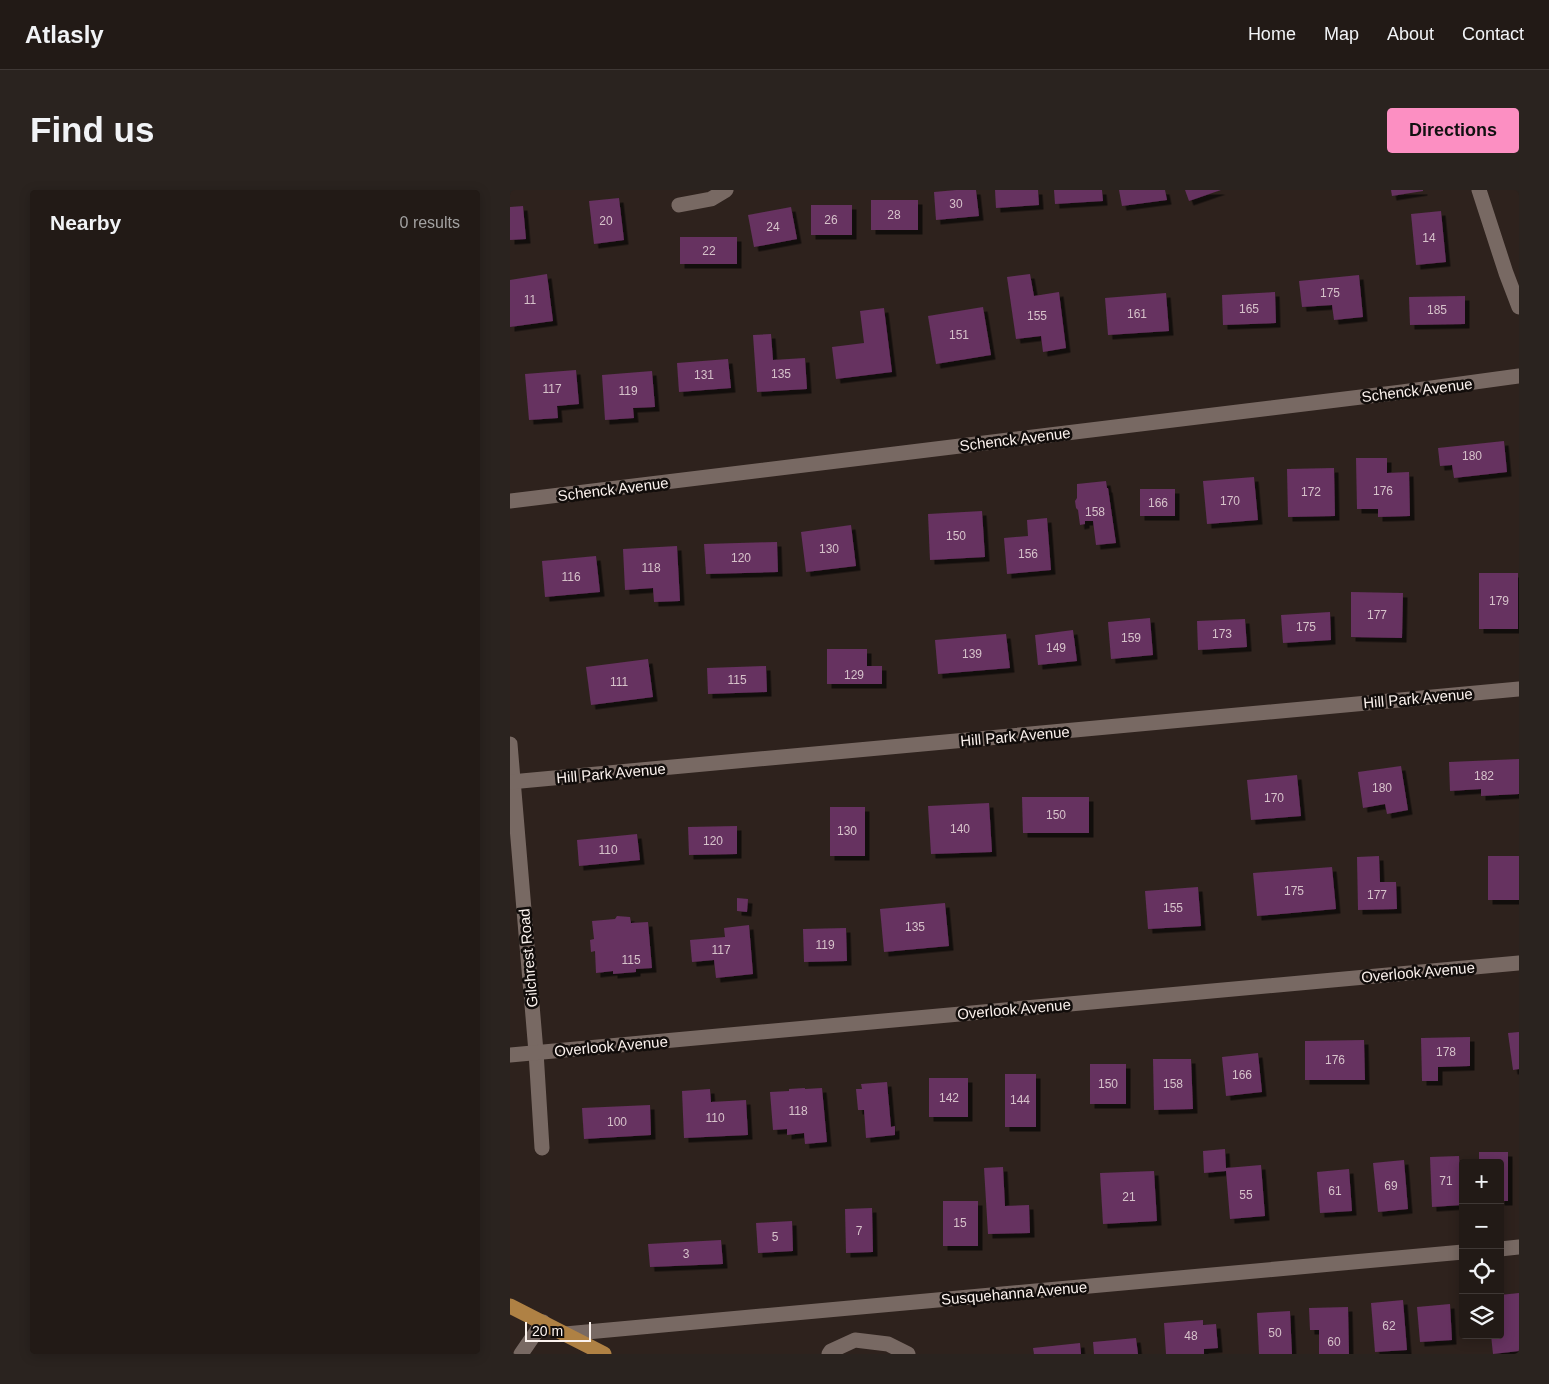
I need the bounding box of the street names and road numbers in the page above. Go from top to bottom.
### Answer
street label: Schenck Avenue [1361,375,1473,405]
street label: Schenck Avenue [959,424,1071,454]
street label: Schenck Avenue [557,474,669,504]
street label: Hill Park Avenue [1363,685,1473,711]
street label: Hill Park Avenue [960,723,1070,749]
street label: Hill Park Avenue [556,760,666,786]
street label: Gilchrest Road [515,908,541,1008]
street label: Overlook Avenue [1360,959,1476,985]
street label: Overlook Avenue [956,996,1072,1022]
street label: Overlook Avenue [553,1033,669,1059]
street label: Susquehanna Avenue [940,1278,1088,1308]

